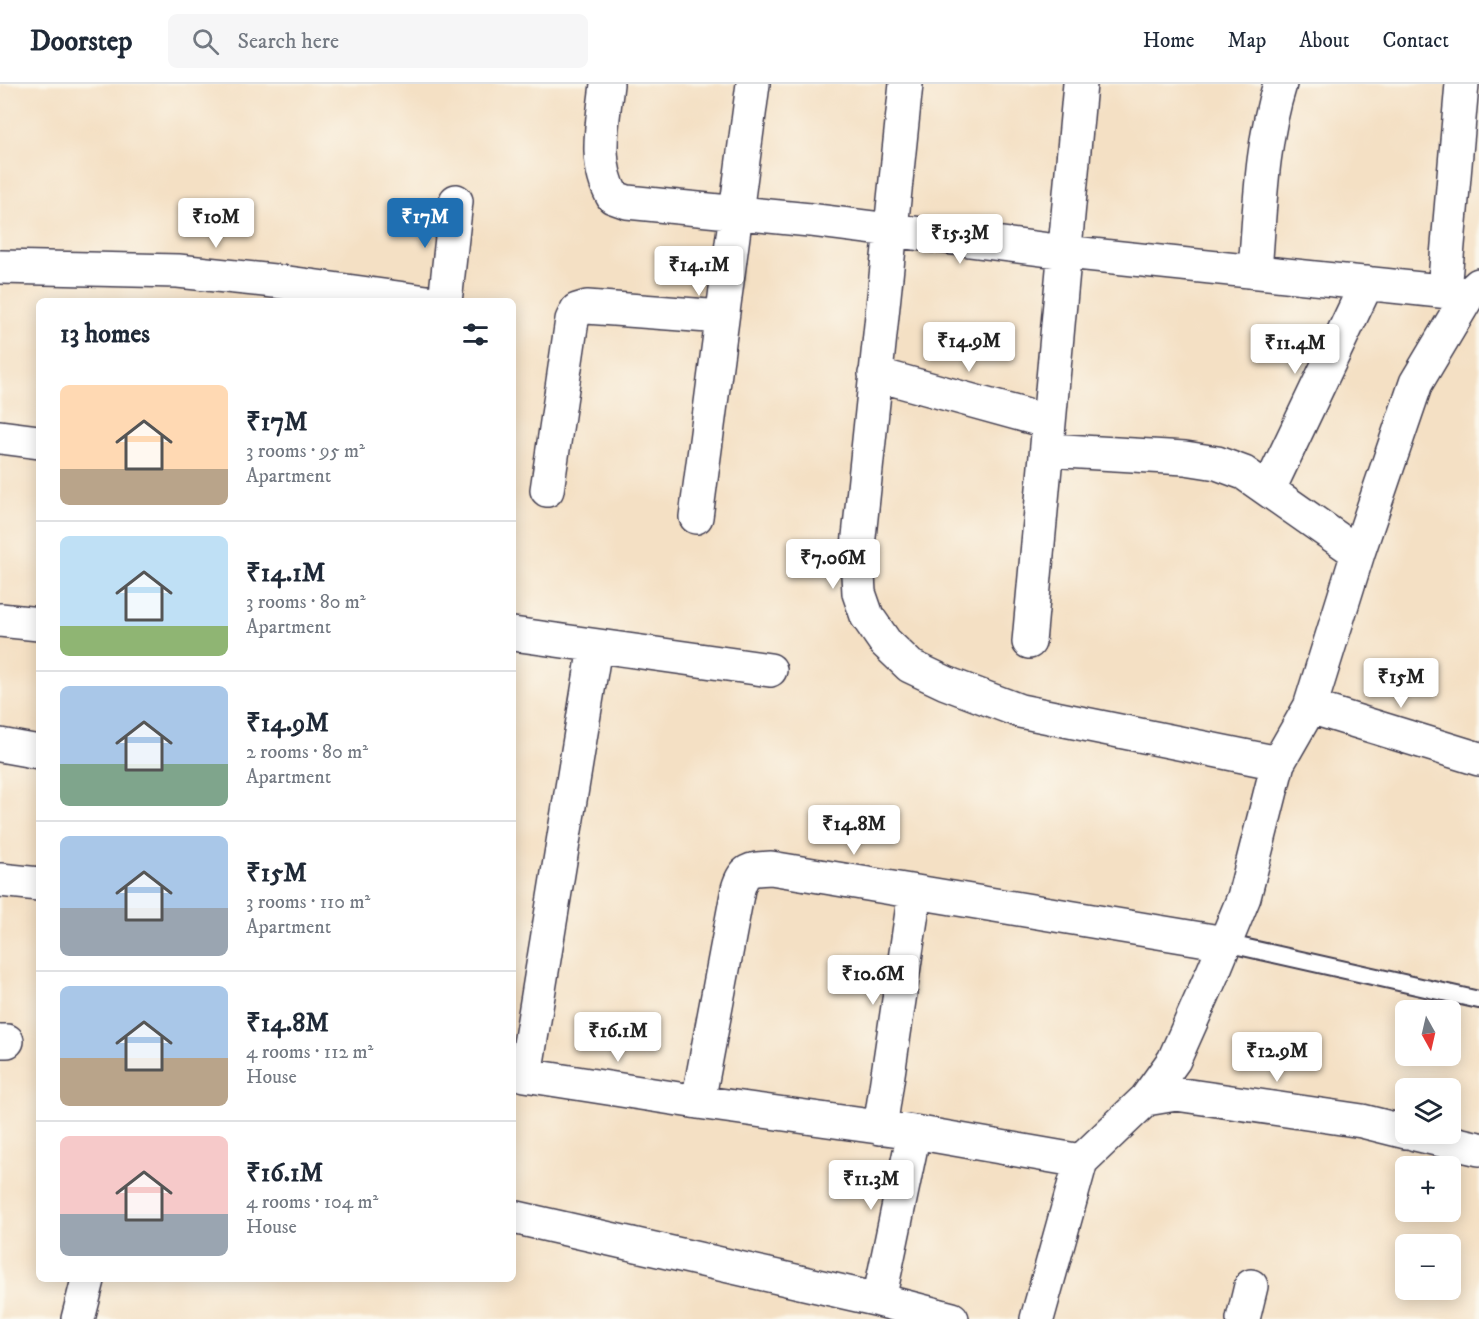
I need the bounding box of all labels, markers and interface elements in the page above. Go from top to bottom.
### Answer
search box [168,14,588,68]
text: Doorstep [30,24,132,59]
icon: search [189,25,222,58]
text: Search here [237,28,339,55]
text: Home [1143,28,1195,54]
text: Map [1228,28,1266,54]
text: About [1299,28,1350,54]
text: Contact [1383,28,1449,54]
pin: ₹10M [180,198,252,249]
pin: ₹17M [389,198,461,249]
text: ₹10M [192,205,240,230]
text: ₹17M [401,205,449,230]
pin: ₹15.3M [911,214,1009,265]
text: ₹15.3M [931,221,989,246]
pin: ₹14.1M [650,246,748,297]
text: ₹14.1M [668,253,730,278]
text: 13 homes [60,318,150,351]
icon: filters [459,318,492,351]
pin: ₹14.9M [920,322,1018,373]
pin: ₹11.4M [1246,324,1344,375]
text: ₹14.9M [937,329,1001,354]
text: ₹11.4M [1265,331,1325,356]
text: ₹17M [246,406,308,439]
icon: home [108,409,180,481]
text: 3 rooms · 95 m² [246,439,365,464]
text: Apartment [246,464,331,489]
pin: ₹7.06M [784,539,882,590]
text: ₹7.06M [800,546,866,571]
text: ₹14.1M [246,557,325,590]
icon: home [108,560,180,632]
text: 3 rooms · 80 m² [246,590,366,615]
text: Apartment [246,615,331,640]
pin: ₹15M [1365,658,1437,709]
text: ₹15M [1378,665,1424,690]
text: ₹14.9M [246,707,329,740]
icon: home [108,710,180,782]
text: 2 rooms · 80 m² [246,740,368,765]
text: Apartment [246,765,331,790]
pin: ₹14.8M [805,805,903,856]
text: ₹14.8M [822,812,886,837]
text: ₹15M [246,857,307,890]
icon: home [108,860,180,932]
text: 3 rooms · 110 m² [246,890,370,915]
text: Apartment [246,915,331,940]
pin: ₹10.6M [824,955,922,1006]
text: ₹10.6M [842,962,904,987]
north arrow [1395,1000,1461,1066]
map controls [1395,1000,1461,1300]
text: ₹14.8M [246,1007,329,1040]
icon: home [108,1010,180,1082]
pin: ₹16.1M [569,1012,667,1063]
text: ₹16.1M [588,1019,648,1044]
pin: ₹12.9M [1228,1032,1326,1083]
text: ₹12.9M [1246,1039,1308,1064]
text: 4 rooms · 112 m² [246,1040,374,1065]
text: House [246,1065,297,1090]
button: layers [1395,1078,1461,1144]
button: + [1395,1156,1461,1222]
text: ₹16.1M [246,1157,323,1190]
icon: home [108,1160,180,1232]
pin: ₹11.3M [822,1160,920,1211]
text: ₹11.3M [843,1167,899,1192]
text: 4 rooms · 104 m² [246,1190,378,1215]
text: House [246,1215,297,1240]
button: − [1395,1234,1461,1300]

